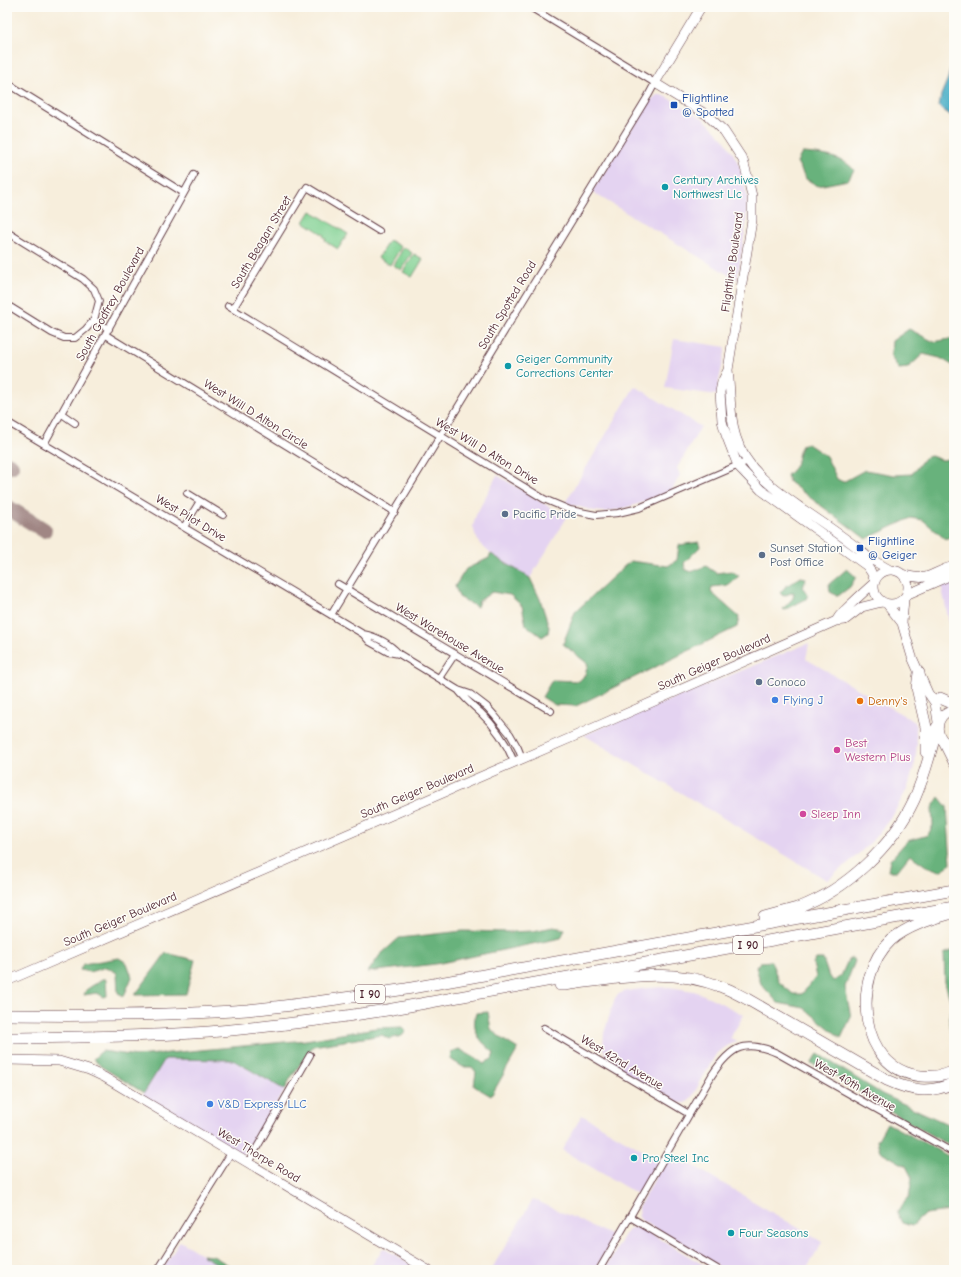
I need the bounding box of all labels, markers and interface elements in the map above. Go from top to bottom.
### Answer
place label: Flightline @ Spotted [682,91,734,119]
marker: Flightline @ Spotted [669,100,679,110]
place label: Century Archives Northwest Llc [673,173,759,201]
marker: Century Archives Northwest Llc [660,182,670,192]
street label: South Beagan Street [228,193,295,291]
street label: Flightline Boulevard [718,211,746,313]
street label: South Godfrey Boulevard [73,245,147,363]
street label: South Spotted Road [475,258,539,352]
place label: Geiger Community Corrections Center [516,352,613,380]
marker: Geiger Community Corrections Center [503,361,513,371]
street label: West Will D Alton Circle [201,376,311,452]
street label: West Will D Alton Drive [433,415,541,487]
street label: West Pilot Drive [153,491,229,545]
place label: Pacific Pride [513,507,576,521]
marker: Pacific Pride [500,509,510,519]
place label: Flightline @ Geiger [868,534,917,562]
place label: Sunset Station Post Office [770,541,843,569]
marker: Flightline @ Geiger [855,543,865,553]
marker: Sunset Station Post Office [757,550,767,560]
street label: West Warehouse Avenue [393,600,507,676]
street label: South Geiger Boulevard [656,631,772,693]
place label: Conoco [767,675,806,689]
marker: Conoco [754,677,764,687]
place label: Flying J [783,693,824,707]
place label: Denny's [868,694,908,708]
marker: Flying J [770,695,780,705]
marker: Denny's [855,696,865,706]
place label: Best Western Plus [845,736,911,764]
marker: Best Western Plus [832,745,842,755]
street label: South Geiger Boulevard [358,761,476,821]
place label: Sleep Inn [811,807,861,821]
marker: Sleep Inn [798,809,808,819]
street label: South Geiger Boulevard [61,889,179,949]
road number: I 90 [733,936,763,954]
road number: I 90 [355,985,385,1003]
street label: West 42nd Avenue [578,1032,666,1092]
street label: West 40th Avenue [812,1056,898,1114]
place label: V&D Express LLC [218,1097,307,1111]
marker: V&D Express LLC [205,1099,215,1109]
street label: West Thorpe Road [215,1125,303,1185]
place label: Pro Steel Inc [642,1151,709,1165]
marker: Pro Steel Inc [629,1153,639,1163]
place label: Four Seasons [739,1226,808,1240]
marker: Four Seasons [726,1228,736,1238]

